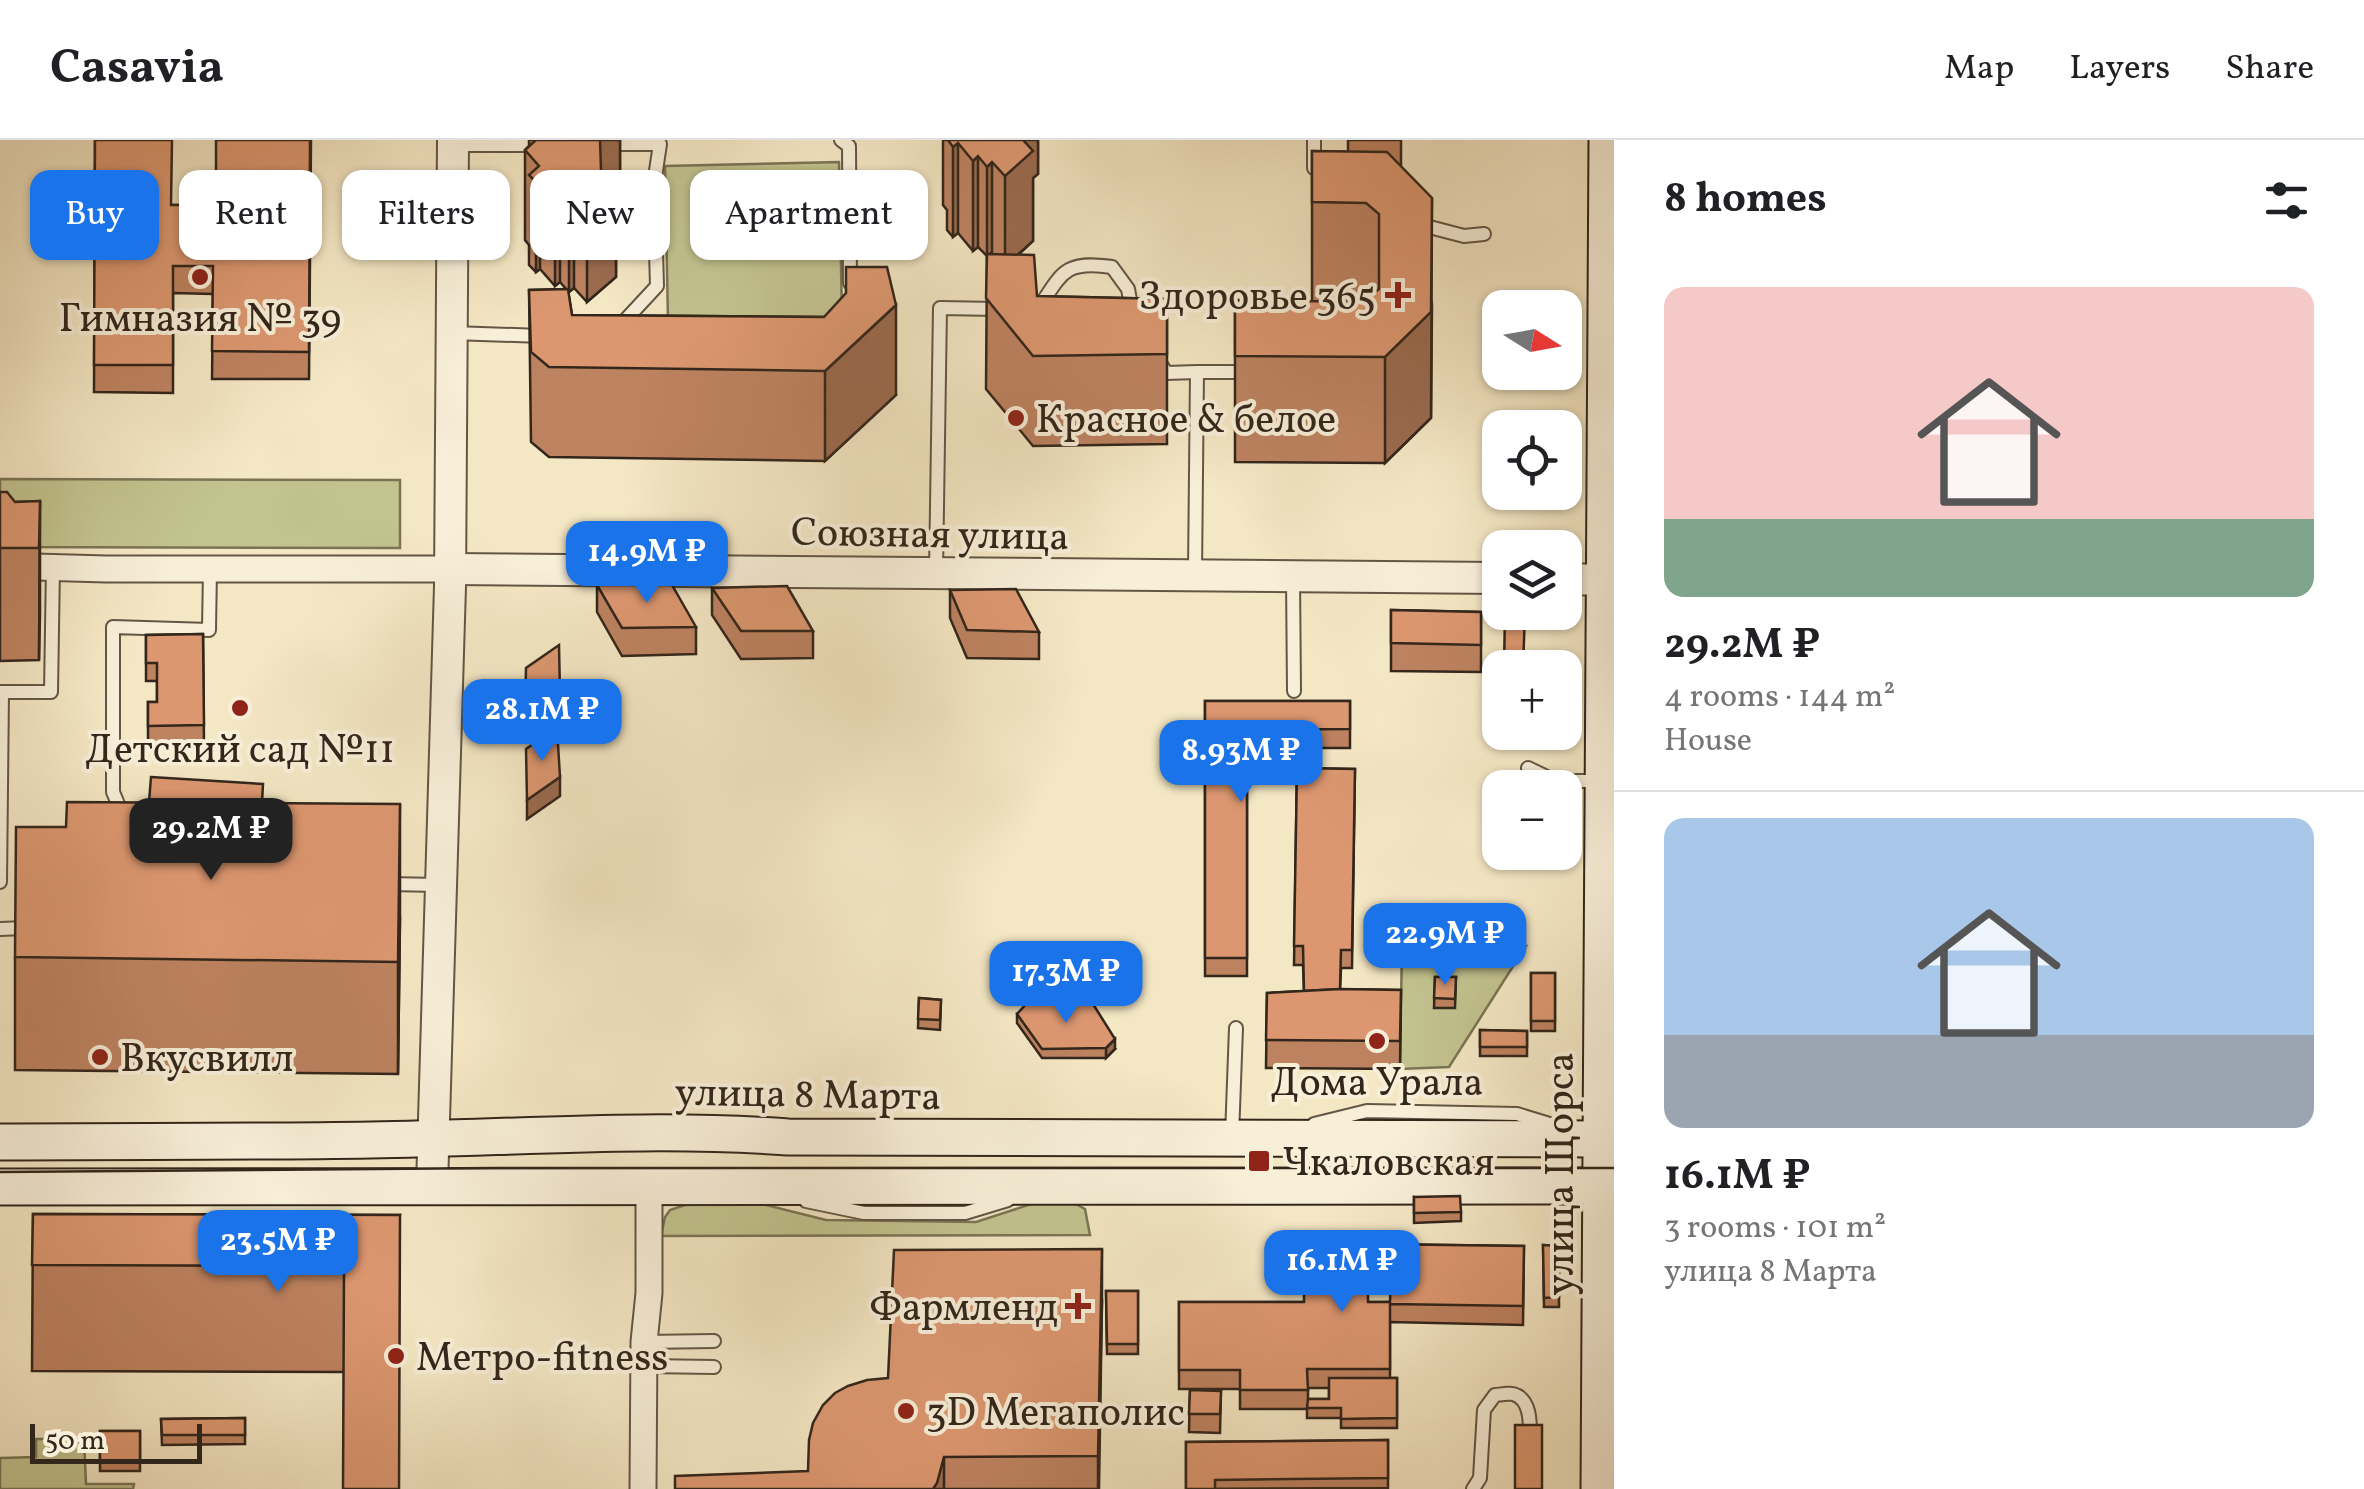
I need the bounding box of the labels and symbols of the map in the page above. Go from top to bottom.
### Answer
marker: Гимназия № 39 [189,266,211,288]
place label: Здоровье 365 [1138,271,1376,327]
marker: Здоровье 365 [1385,282,1411,308]
north arrow [1482,290,1582,390]
place label: Гимназия № 39 [59,293,341,349]
place label: Красное & белое [1036,394,1336,450]
marker: Красное & белое [1005,407,1027,429]
street label: Союзная улица [790,507,1070,567]
pin: 14.9M ₽ [555,521,739,606]
pin: 28.1M ₽ [450,679,634,764]
marker: Детский сад №11 [229,697,251,719]
pin: 8.93M ₽ [1149,720,1333,805]
place label: Детский сад №11 [85,724,395,780]
pin: 29.2M ₽ [119,798,303,883]
pin: 22.9M ₽ [1353,903,1537,988]
pin: 17.3M ₽ [974,941,1158,1026]
marker: Дома Урала [1366,1030,1388,1052]
place label: Вкусвилл [120,1033,293,1089]
marker: Вкусвилл [89,1046,111,1068]
street label: улица Щорса [1535,1052,1591,1296]
place label: Дома Урала [1271,1057,1483,1113]
street label: улица 8 Марта [674,1067,942,1127]
place label: Чкаловская [1282,1137,1495,1193]
marker: Чкаловская [1246,1148,1272,1174]
pin: 23.5M ₽ [186,1210,370,1295]
pin: 16.1M ₽ [1250,1230,1434,1315]
place label: Фармленд [870,1282,1058,1338]
marker: Фармленд [1067,1295,1089,1317]
place label: Метро-fitness [416,1332,668,1388]
marker: Метро-fitness [385,1345,407,1367]
place label: 3D Мегаполис [926,1387,1185,1443]
marker: 3D Мегаполис [895,1400,917,1422]
scale bar [30,1419,202,1464]

